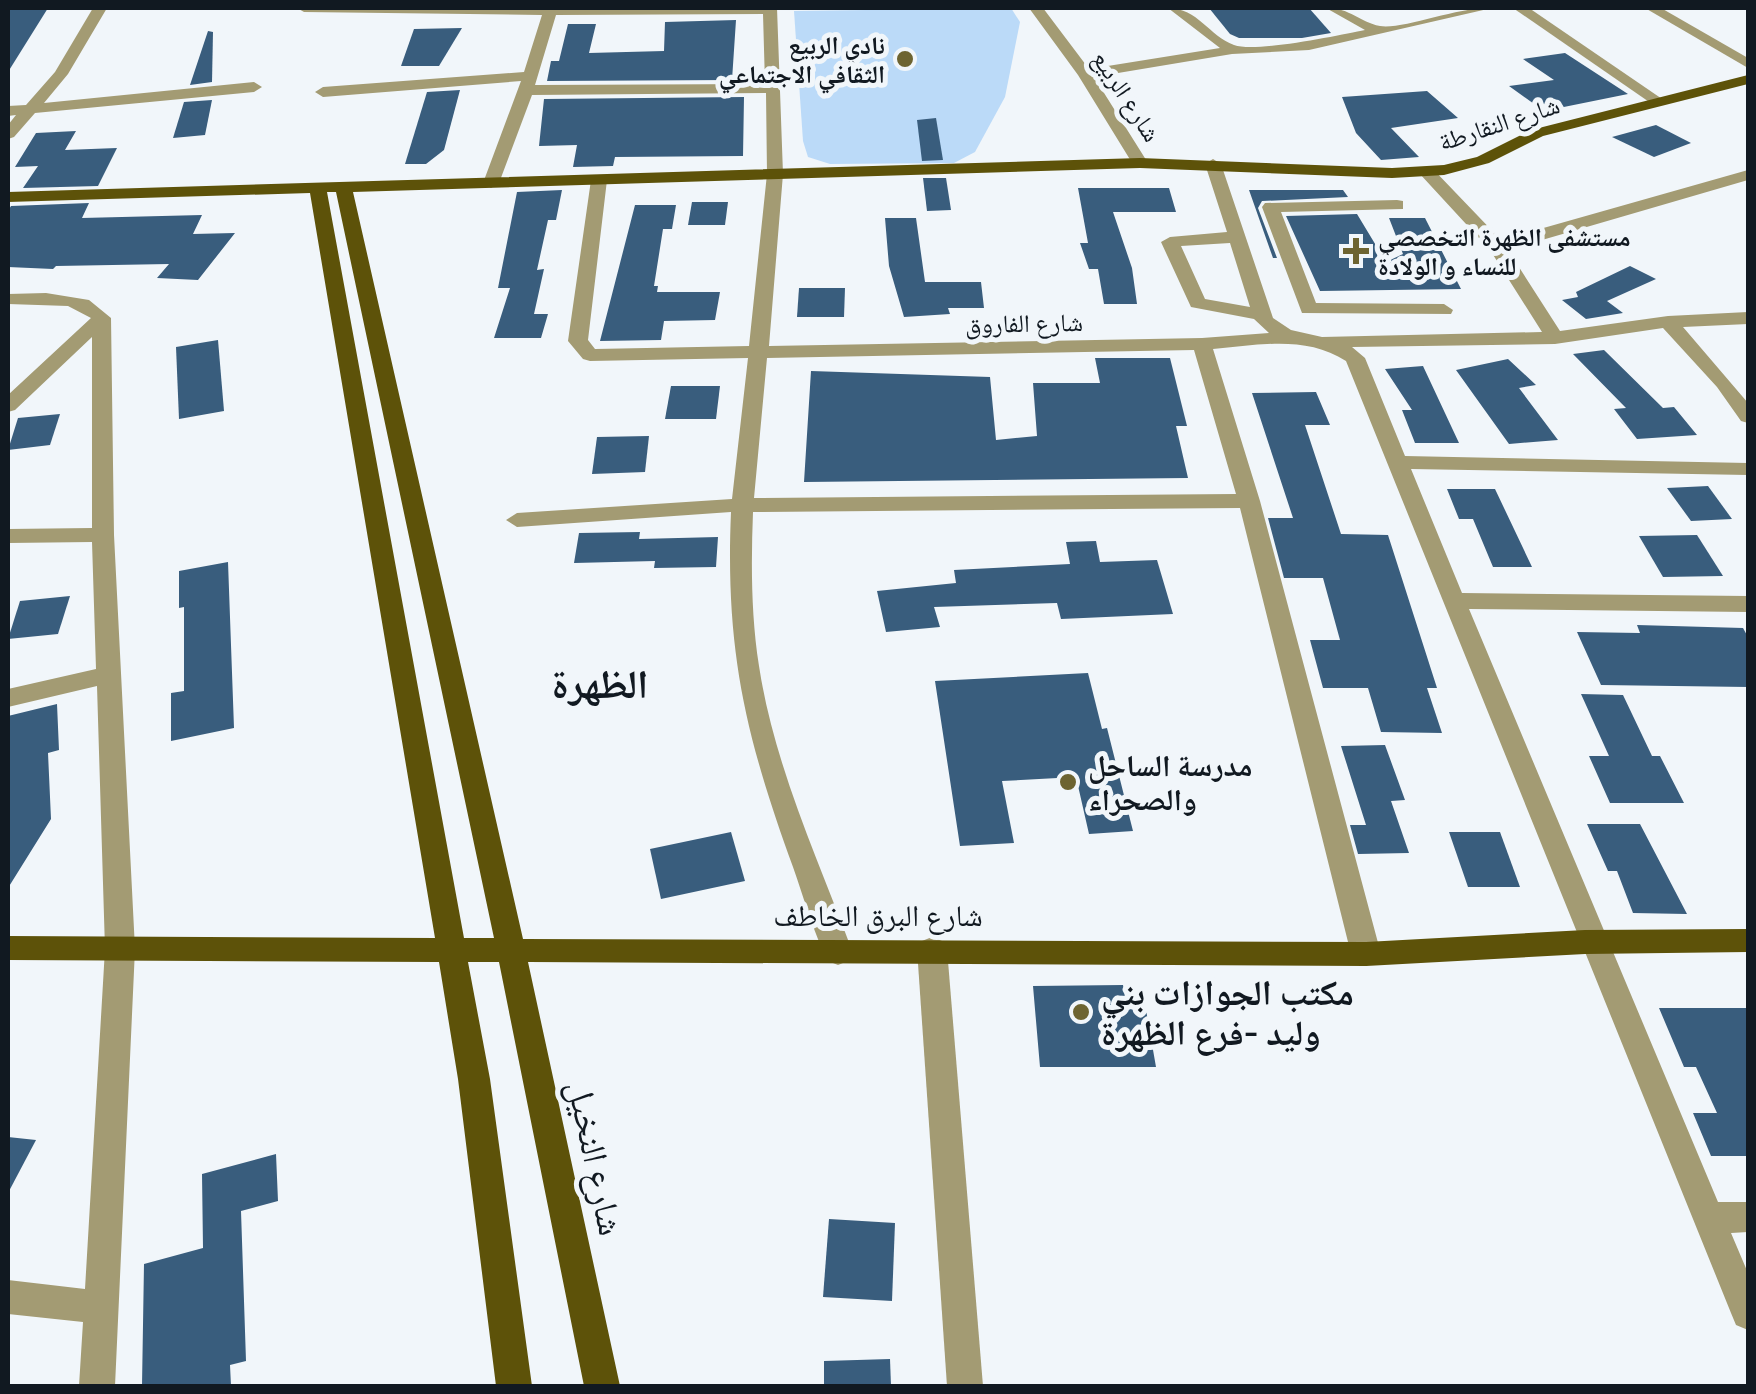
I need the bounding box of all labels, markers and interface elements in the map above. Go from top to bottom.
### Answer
place label: نادي الربيع الثقافي الاجتماعي [719,30,885,94]
street label: شارع الربيع [1086,45,1167,148]
marker: نادي الربيع الثقافي الاجتماعي [894,48,916,70]
street label: شارع النقارطة [1435,89,1563,158]
place label: مستشفى الظهرة التخصصي للنساء و الولادة [1378,222,1631,281]
marker: مستشفى الظهرة التخصصي للنساء و الولادة [1343,238,1369,264]
street label: شارع الفاروق [965,307,1083,340]
district label: الظهرة [552,659,648,708]
place label: مدرسة الساحل والصحراء [1088,747,1252,818]
marker: مدرسة الساحل والصحراء [1057,771,1079,793]
street label: شارع البرق الخاطف [773,897,983,935]
place label: مكتب الجوازات بني وليد -فرع الظهرة [1101,971,1354,1056]
marker: مكتب الجوازات بني وليد -فرع الظهرة [1070,1001,1092,1023]
street label: شارع النخيل [558,1077,633,1239]

